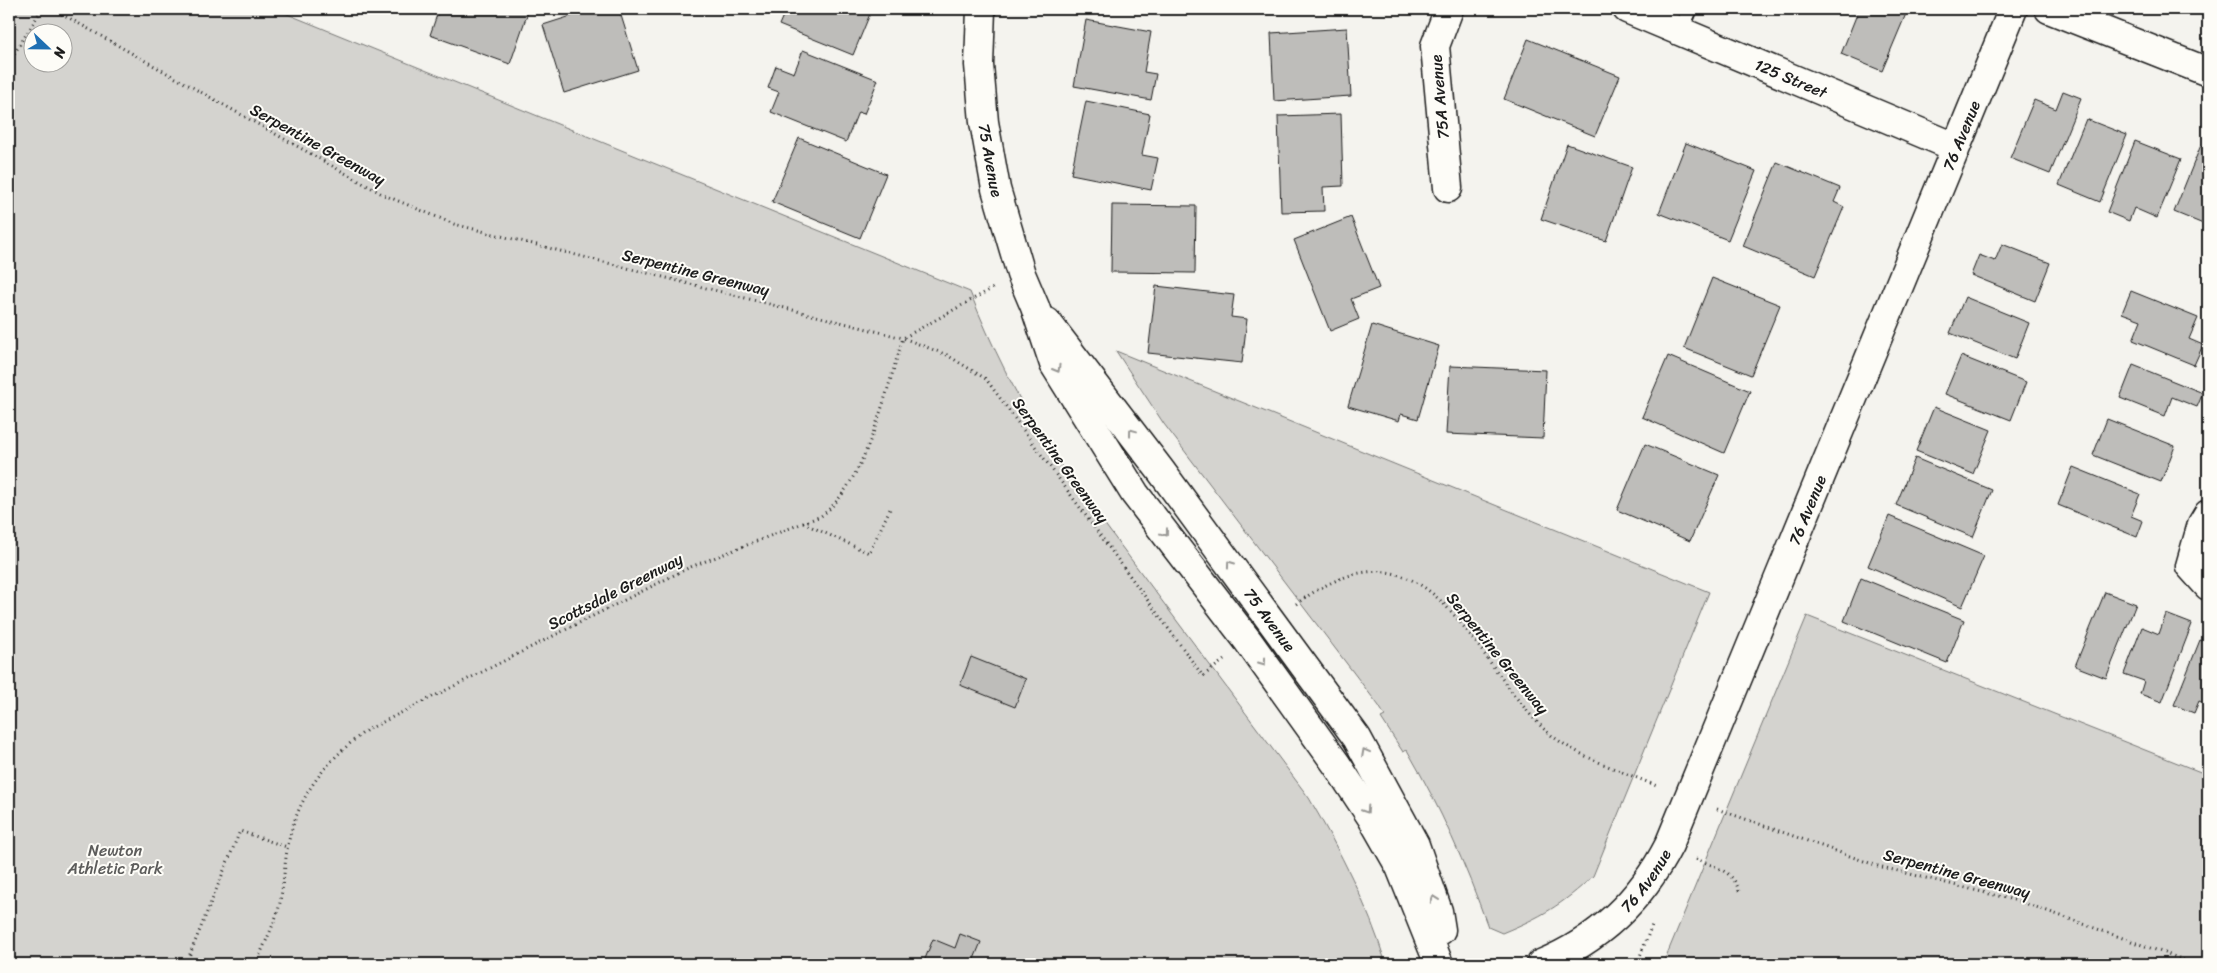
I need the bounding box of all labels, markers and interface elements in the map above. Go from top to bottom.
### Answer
north arrow [22,22,72,72]
text: N [46,43,73,62]
street label: 125 Street [1750,50,1832,107]
street label: 75A Avenue [1421,53,1458,140]
street label: Serpentine Greenway [245,95,392,194]
street label: 76 Avenue [1934,96,1989,175]
street label: 75 Avenue [970,121,1012,201]
street label: Serpentine Greenway [619,240,773,305]
one-way arrow [1051,364,1061,373]
street label: Serpentine Greenway [1004,391,1117,531]
one-way arrow [1129,429,1137,438]
street label: 76 Avenue [1780,470,1835,550]
one-way arrow [1159,527,1167,536]
street label: Scottsdale Greenway [542,544,689,638]
one-way arrow [1227,560,1236,570]
street label: 75 Avenue [1236,581,1304,659]
street label: Serpentine Greenway [1439,586,1557,722]
one-way arrow [1257,657,1266,666]
one-way arrow [1361,749,1371,758]
one-way arrow [1360,804,1369,813]
park label: Newton Athletic Park [66,836,163,883]
street label: Serpentine Greenway [1880,840,2034,907]
street label: 76 Avenue [1613,843,1680,920]
one-way arrow [1430,895,1440,904]

